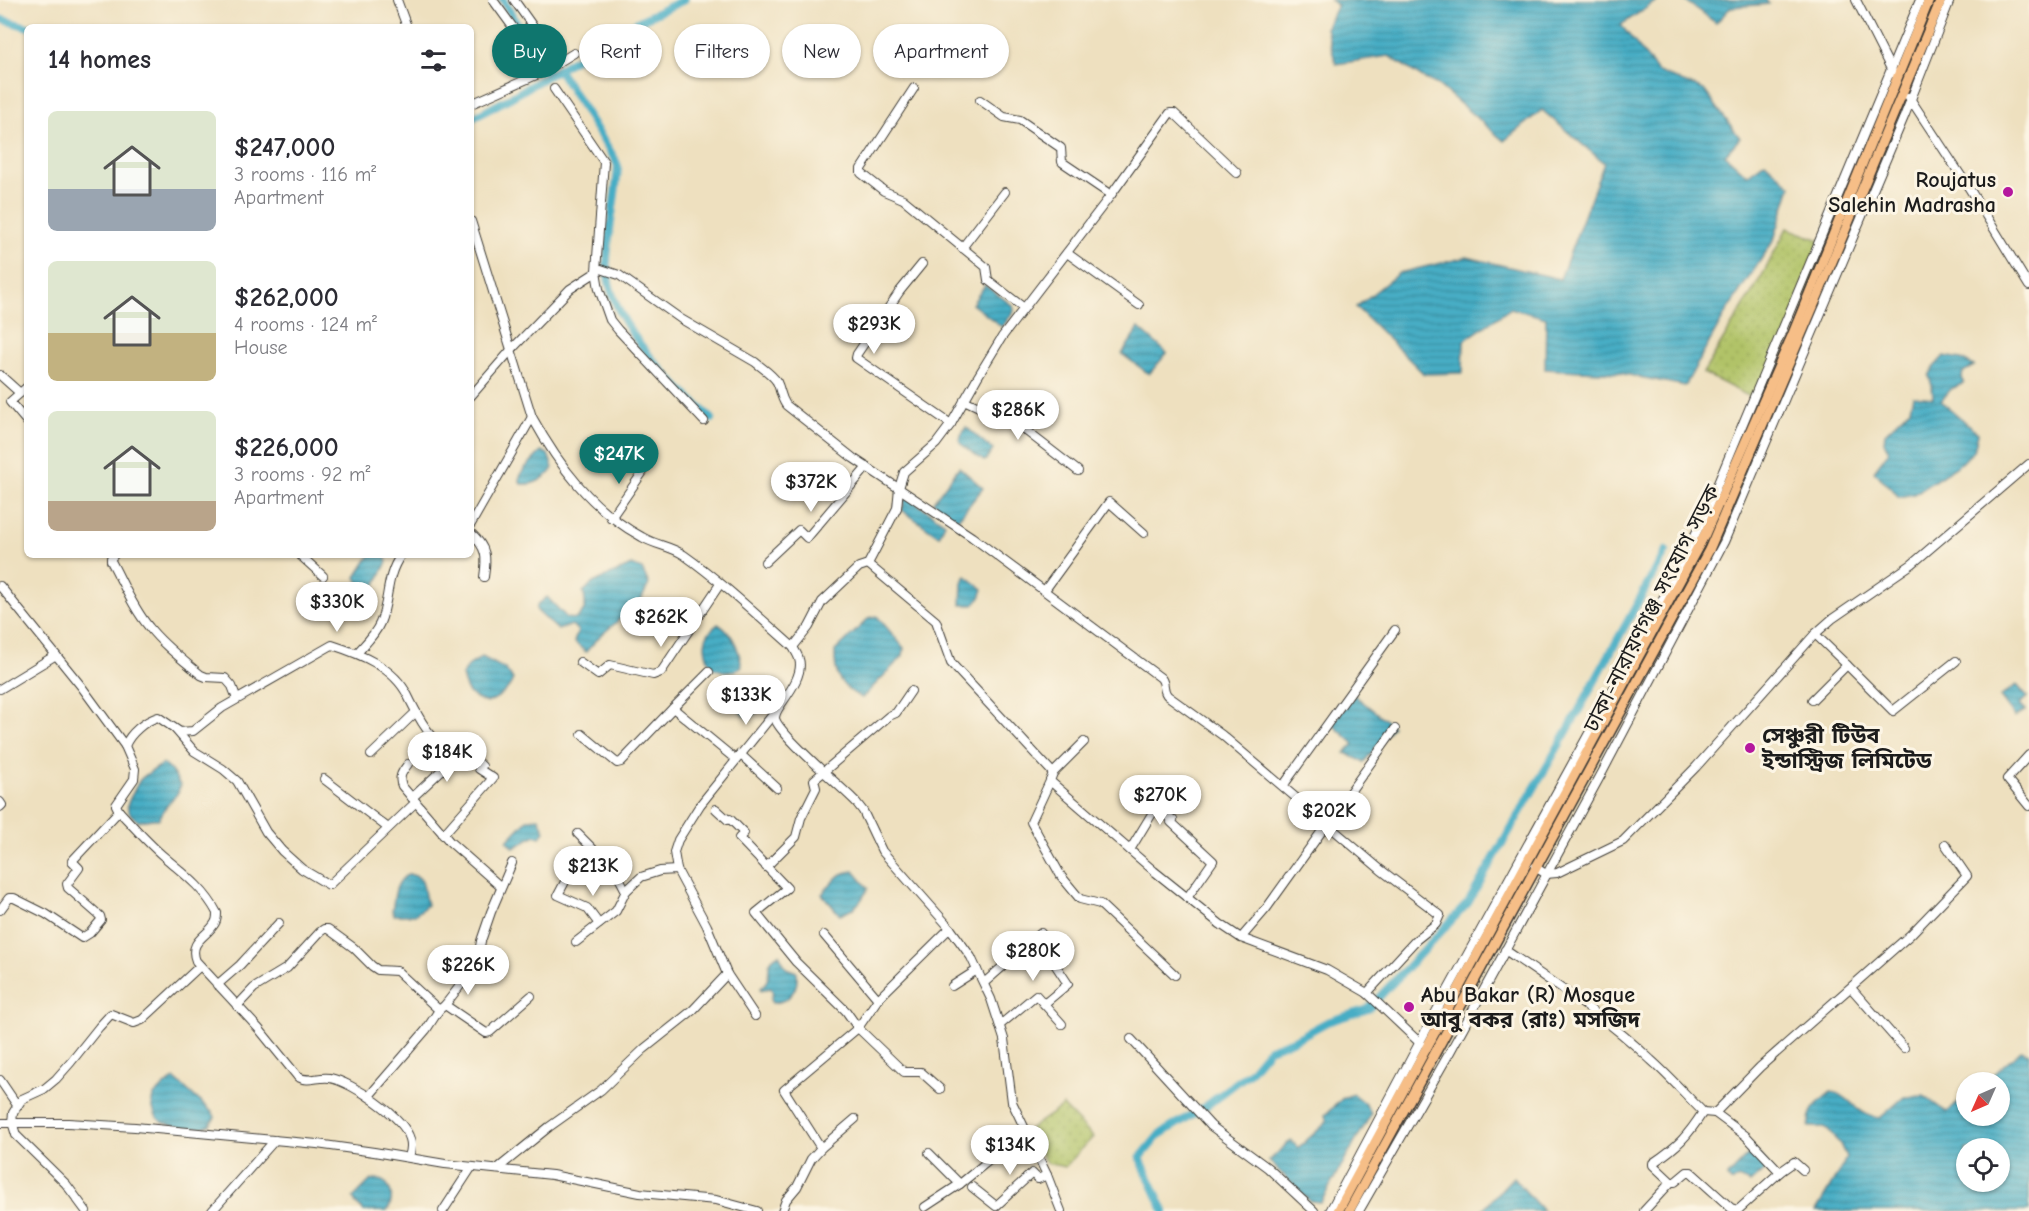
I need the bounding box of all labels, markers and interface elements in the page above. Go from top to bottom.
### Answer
chip: Buy [492,24,567,78]
chip: Rent [579,24,662,78]
chip: Filters [674,24,770,78]
chip: New [782,24,861,78]
chip: Apartment [873,24,1009,78]
icon: filters [417,44,450,77]
text: 14 homes [48,45,151,75]
text: $247,000 [234,133,335,163]
icon: home [96,135,168,207]
text: 3 rooms · 116 m² [234,163,376,186]
place label: Roujatus Salehin Madrasha [1828,167,1996,218]
marker: Roujatus Salehin Madrasha [2001,185,2015,199]
text: Apartment [234,186,324,209]
text: $262,000 [234,283,339,313]
icon: home [96,285,168,357]
pin: $293K [832,304,916,355]
text: $293K [847,312,901,335]
text: 4 rooms · 124 m² [234,313,377,336]
text: House [234,336,288,359]
pin: $286K [976,390,1060,441]
text: $286K [991,398,1045,421]
text: $226,000 [234,433,339,463]
pin: $247K [577,434,661,485]
icon: home [96,435,168,507]
text: $247K [593,442,645,465]
pin: $372K [769,462,853,513]
text: 3 rooms · 92 m² [234,463,371,486]
text: $372K [785,470,837,493]
street label: ঢাকা-নারায়ণগঞ্জ সংযোগ সড়ক [1578,480,1726,737]
text: Apartment [234,486,324,509]
pin: $330K [295,582,379,633]
text: $330K [310,590,364,613]
pin: $262K [619,597,703,648]
text: $262K [634,605,688,628]
pin: $133K [704,675,788,726]
text: $133K [721,683,771,706]
place label: সেঞ্চুরী টিউব ইন্ডাস্ট্রিজ লিমিটেড [1761,723,1933,774]
pin: $184K [405,732,489,783]
text: $184K [422,740,472,763]
marker: সেঞ্চুরী টিউব ইন্ডাস্ট্রিজ লিমিটেড [1743,741,1757,755]
pin: $270K [1118,775,1202,826]
text: $270K [1133,783,1187,806]
pin: $202K [1287,791,1371,842]
text: $202K [1302,799,1356,822]
pin: $213K [551,846,635,897]
text: $213K [568,854,618,877]
pin: $280K [991,931,1075,982]
text: $280K [1006,939,1060,962]
pin: $226K [426,945,510,996]
text: $226K [441,953,495,976]
place label: Abu Bakar (R) Mosque আবু বকর (রাঃ) মসজিদ [1420,982,1641,1033]
marker: Abu Bakar (R) Mosque আবু বকর (রাঃ) মসজিদ [1402,1000,1416,1014]
north arrow [1956,1072,2010,1126]
map controls [1956,1072,2010,1192]
pin: $134K [968,1125,1052,1176]
text: $134K [985,1133,1035,1156]
button: locate [1956,1138,2010,1192]

